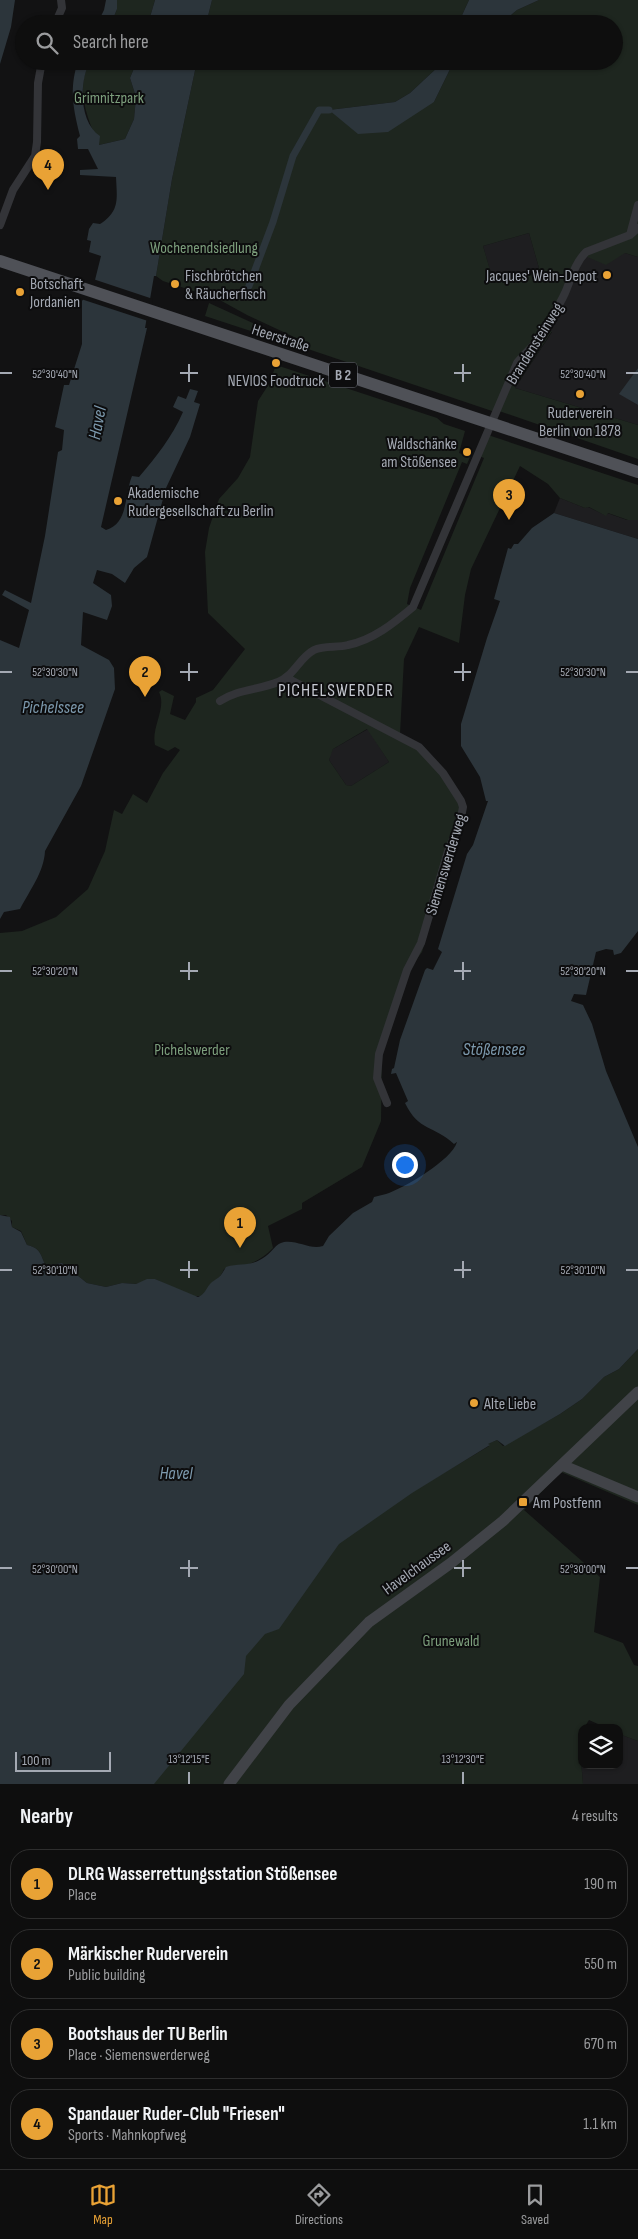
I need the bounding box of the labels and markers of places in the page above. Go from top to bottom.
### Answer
pin: 4 [32,149,64,190]
place label: Fischbrötchen & Räucherfisch [185,267,266,304]
place label: Jacques' Wein-Depot [485,267,597,286]
marker: Jacques' Wein-Depot [601,269,613,281]
place label: Botschaft Jordanien [29,275,83,312]
marker: Fischbrötchen & Räucherfisch [169,278,181,290]
marker: Botschaft Jordanien [14,286,26,298]
marker: NEVIOS Foodtruck [270,357,282,369]
place label: NEVIOS Foodtruck [228,372,324,391]
marker: Ruderverein Berlin von 1878 [574,388,586,400]
place label: Ruderverein Berlin von 1878 [539,404,621,441]
place label: Waldschänke am Stößensee [381,435,457,472]
marker: Waldschänke am Stößensee [461,446,473,458]
pin: 3 [493,479,525,520]
place label: Akademische Rudergesellschaft zu Berlin [127,484,274,521]
marker: Akademische Rudergesellschaft zu Berlin [112,495,124,507]
pin: 2 [129,656,161,697]
pin: 1 [224,1207,256,1248]
place label: Alte Liebe [483,1395,536,1414]
marker: Alte Liebe [468,1397,480,1409]
place label: Am Postfenn [532,1494,601,1513]
marker: Am Postfenn [517,1496,529,1508]

